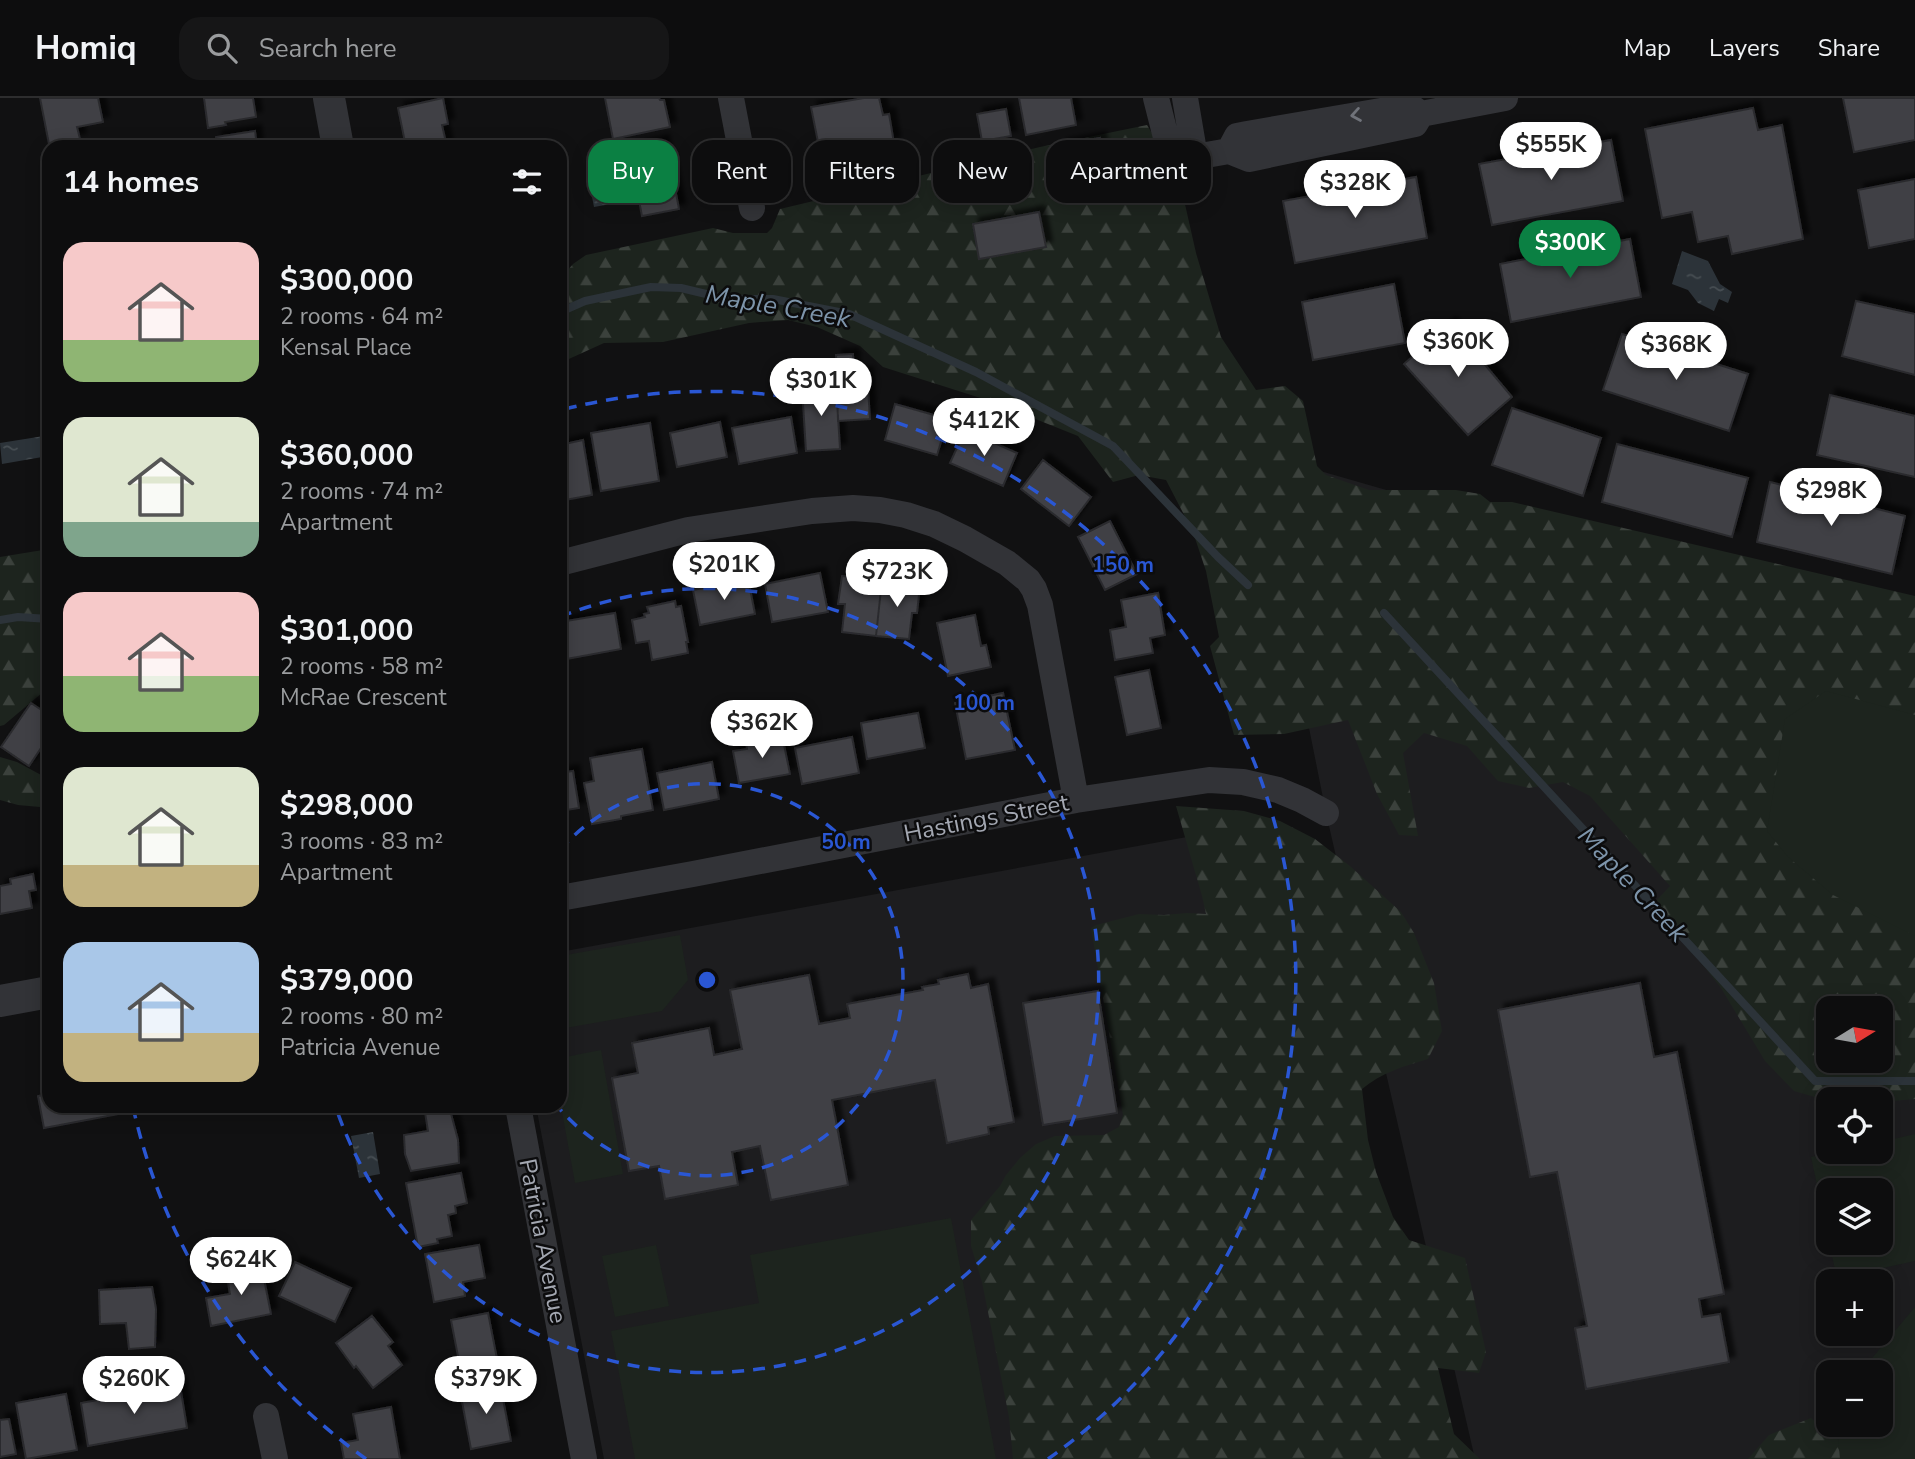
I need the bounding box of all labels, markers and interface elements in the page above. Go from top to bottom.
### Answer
search box [179,17,669,80]
text: Homiq [35,26,137,71]
icon: search [203,29,241,67]
text: Search here [259,31,397,66]
text: Map [1624,32,1671,64]
text: Layers [1709,32,1780,64]
text: Share [1818,32,1880,64]
one-way arrow [1350,107,1362,122]
pin: $555K [1502,122,1600,182]
text: $555K [1516,129,1586,160]
chip: Buy [588,140,678,203]
chip: Rent [692,140,791,203]
chip: Filters [805,140,919,203]
chip: New [933,140,1032,203]
chip: Apartment [1046,140,1211,203]
pin: $328K [1306,160,1404,220]
text: 14 homes [63,162,199,203]
icon: filters [508,163,546,201]
text: $328K [1320,167,1390,198]
pin: $300K [1521,220,1619,280]
text: $300K [1535,227,1605,258]
text: $300,000 [280,260,413,301]
icon: home [119,270,203,354]
water label: Maple Creek [703,277,854,337]
text: 2 rooms · 64 m² [280,301,443,332]
pin: $360K [1409,320,1507,379]
pin: $368K [1627,322,1725,382]
text: $360K [1423,326,1493,357]
text: $368K [1641,329,1711,360]
text: Kensal Place [280,332,412,363]
pin: $301K [772,358,870,418]
text: $301K [786,365,856,396]
pin: $412K [935,398,1033,458]
text: $412K [949,405,1019,436]
text: $360,000 [280,435,413,476]
icon: home [119,445,203,529]
pin: $298K [1782,468,1880,528]
text: $298K [1796,475,1866,506]
text: 2 rooms · 74 m² [280,476,443,507]
text: Apartment [280,507,392,538]
pin: $201K [675,542,773,602]
text: $201K [689,549,759,580]
pin: $723K [848,550,946,609]
text: 150 m [1092,551,1154,579]
text: $723K [862,556,932,587]
text: $301,000 [280,610,413,651]
icon: home [119,620,203,704]
text: 2 rooms · 58 m² [280,651,443,682]
text: McRae Crescent [280,682,447,713]
text: 100 m [953,689,1015,717]
pin: $362K [713,700,811,760]
text: $362K [727,707,797,738]
text: $298,000 [280,785,413,826]
street label: Hastings Street [901,786,1072,850]
icon: home [119,795,203,879]
water label: Maple Creek [1570,819,1696,951]
text: 3 rooms · 83 m² [280,826,443,857]
text: 50 m [821,828,871,856]
text: Apartment [280,857,392,888]
text: $379,000 [280,960,413,1001]
centre of rings [695,968,719,992]
icon: home [119,970,203,1054]
north arrow [1816,996,1894,1073]
map controls [1816,996,1893,1437]
text: 2 rooms · 80 m² [280,1001,443,1032]
text: Patricia Avenue [280,1032,440,1063]
button: locate [1816,1087,1893,1164]
street label: Patricia Avenue [511,1156,575,1326]
button: layers [1816,1178,1893,1255]
pin: $624K [192,1238,290,1297]
text: $624K [206,1244,276,1275]
button: + [1816,1269,1893,1346]
pin: $260K [85,1356,183,1416]
pin: $379K [437,1356,535,1416]
button: − [1816,1360,1893,1437]
text: $260K [99,1363,169,1394]
text: $379K [451,1363,521,1394]

